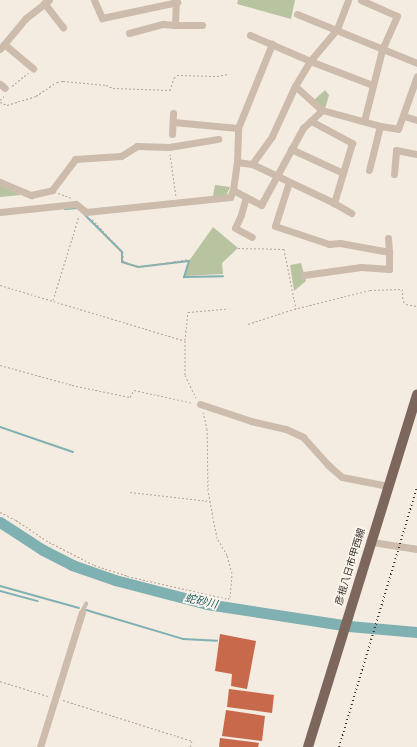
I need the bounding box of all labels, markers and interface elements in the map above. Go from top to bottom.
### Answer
street label: 彦根八日市甲西線 [334,527,368,607]
water label: 蛇砂川 [183,592,219,612]

